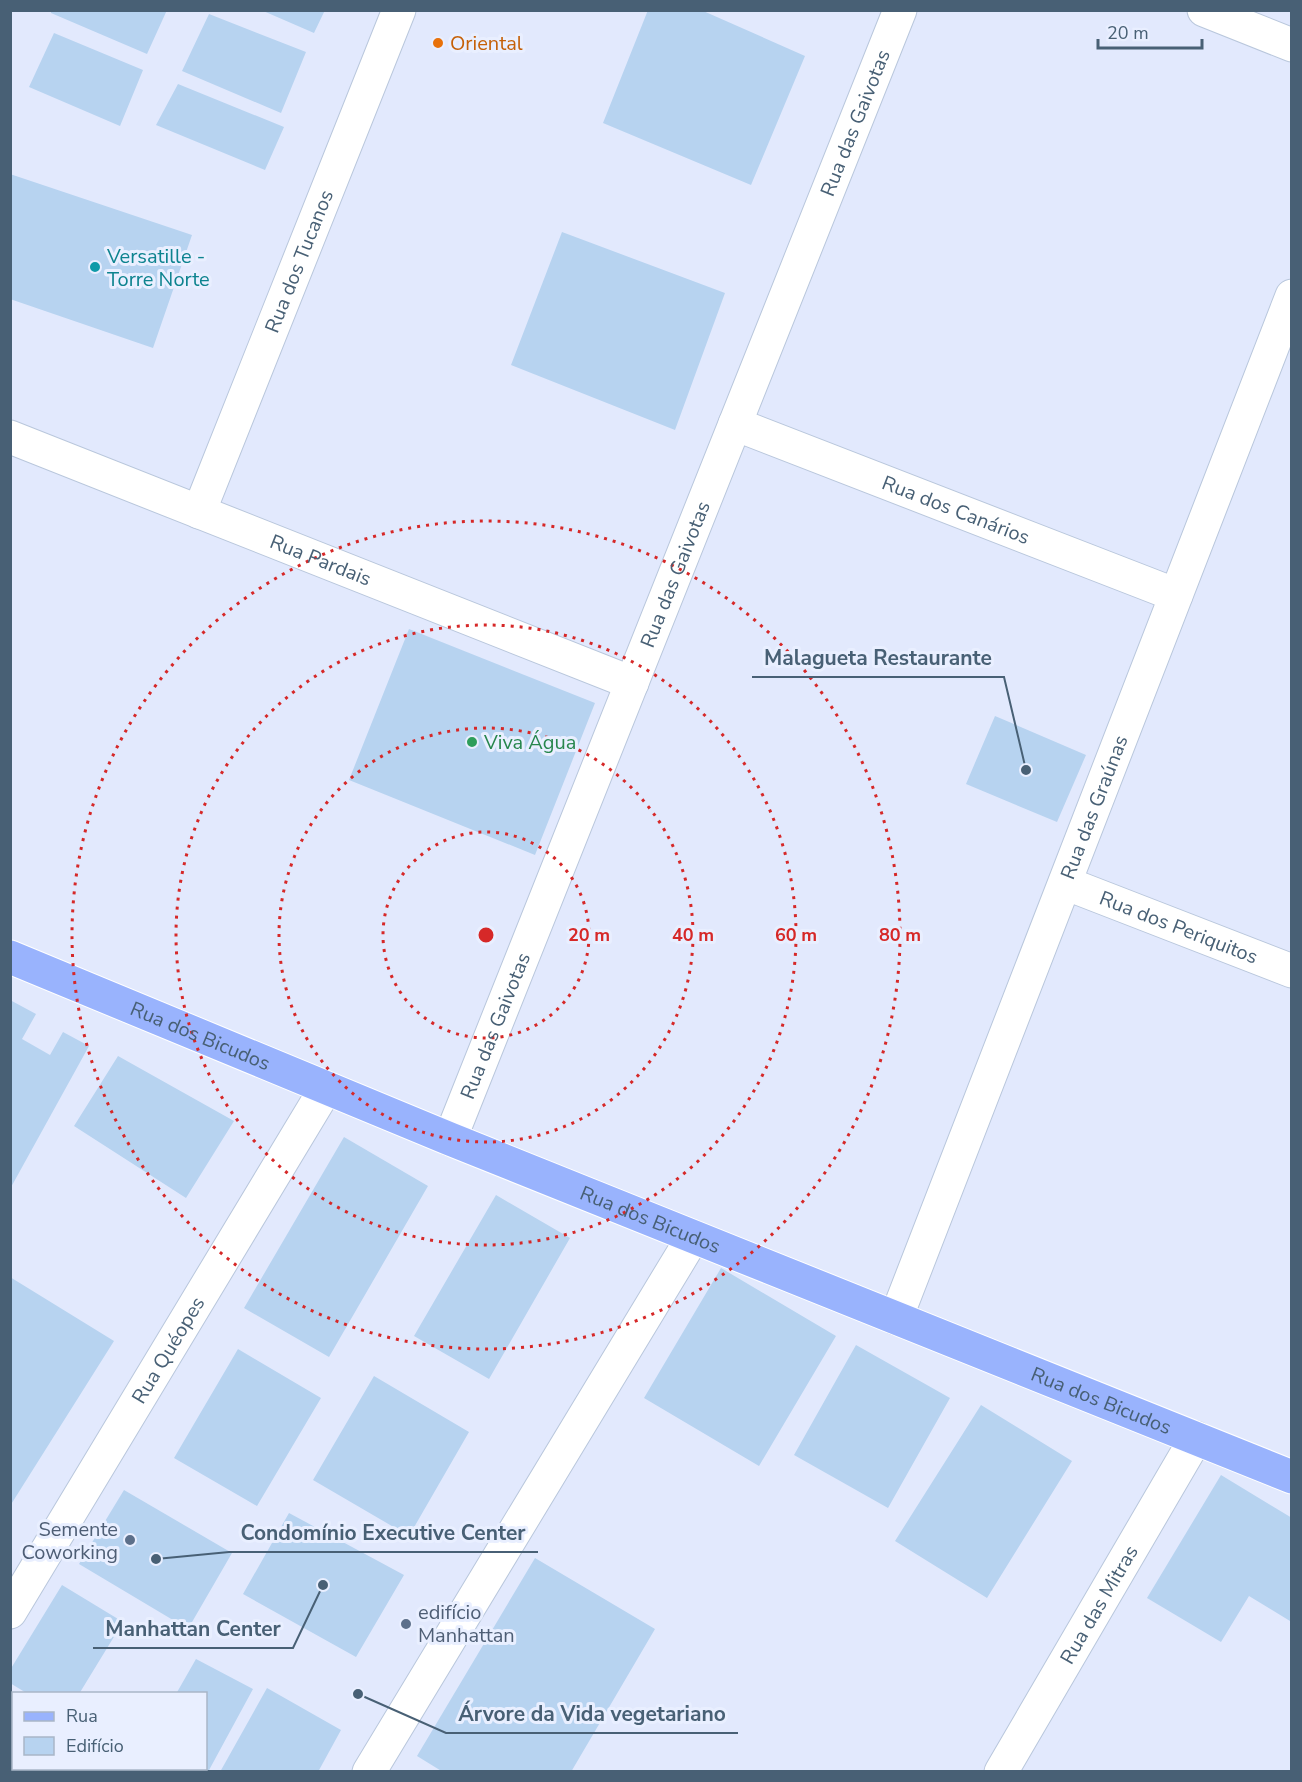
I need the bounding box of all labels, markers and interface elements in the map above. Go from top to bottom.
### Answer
scale bar [1098,12,1202,50]
text: 20 m [1107,21,1149,45]
place label: Oriental [450,30,523,57]
marker: Oriental [431,36,445,50]
street label: Rua das Gaivotas [814,45,896,200]
street label: Rua dos Tucanos [258,186,340,337]
place label: Versatille - Torre Norte [106,243,210,293]
marker: Versatille - Torre Norte [88,260,102,274]
street label: Rua dos Canários [878,469,1034,551]
street label: Rua das Gaivotas [634,497,716,651]
street label: Rua Pardais [266,528,375,592]
callout: Malagueta Restaurante [752,638,1004,677]
text: Malagueta Restaurante [764,644,992,672]
place label: Viva Água [483,729,576,756]
street label: Rua das Graúnas [1054,731,1134,883]
marker: Viva Água [465,735,479,749]
street label: Rua dos Periquitos [1096,884,1262,970]
text: 20 m [568,923,610,947]
text: 40 m [672,923,714,947]
text: 60 m [775,923,817,947]
text: 80 m [879,923,921,947]
centre of rings [476,925,496,945]
street label: Rua das Gaivotas [454,948,537,1103]
street label: Rua dos Bicudos [126,995,274,1077]
street label: Rua dos Bicudos [576,1179,724,1260]
street label: Rua Quéopes [125,1291,211,1409]
street label: Rua dos Bicudos [1027,1360,1176,1441]
callout: Condomínio Executive Center [229,1513,538,1552]
place label: Semente Coworking [22,1516,118,1566]
text: Condomínio Executive Center [240,1519,526,1547]
marker: Semente Coworking [123,1533,137,1547]
street label: Rua das Mitras [1054,1540,1144,1669]
place label: edifício Manhattan [418,1599,515,1649]
callout: Manhattan Center [93,1609,293,1648]
text: Manhattan Center [105,1615,282,1643]
marker: edifício Manhattan [399,1617,413,1631]
legend [12,1692,207,1770]
callout: Árvore da Vida vegetariano [446,1694,738,1733]
text: Árvore da Vida vegetariano [458,1700,726,1728]
text: Rua [66,1704,98,1728]
text: Edifício [66,1734,124,1758]

